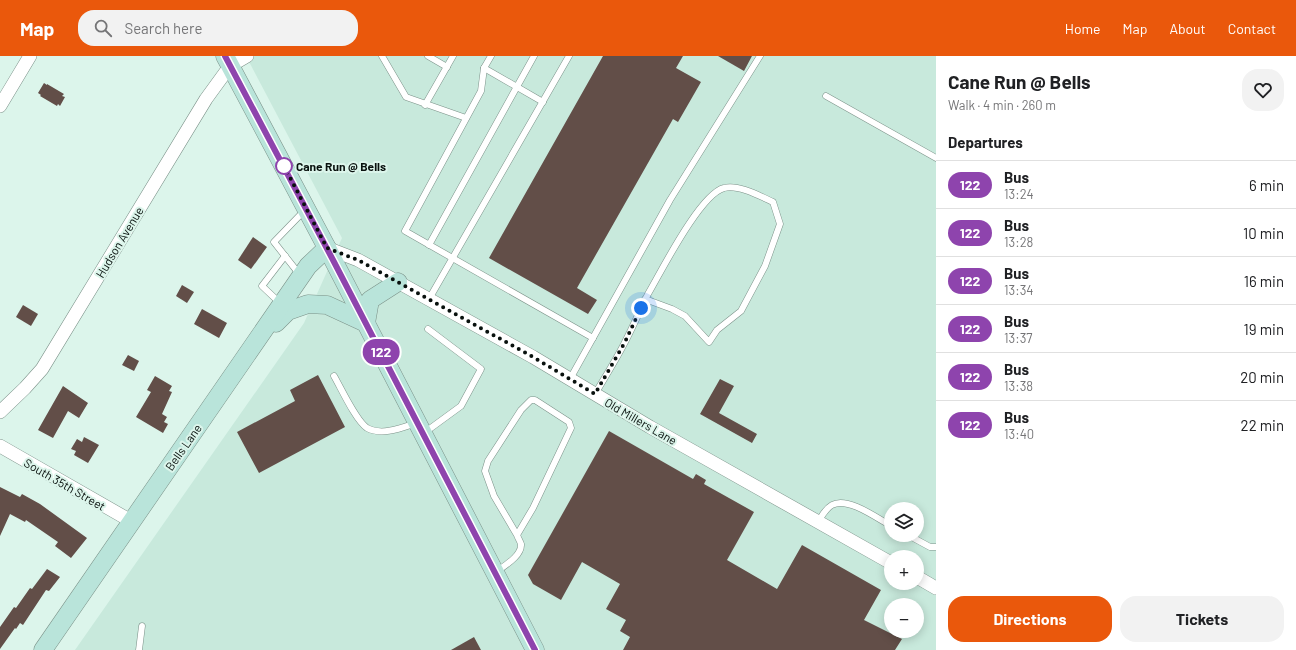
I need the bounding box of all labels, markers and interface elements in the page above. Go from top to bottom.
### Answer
search box [78,10,358,46]
text: Map [20,17,54,40]
icon: search [92,17,114,39]
text: Search here [124,19,202,37]
text: Home [1065,20,1101,37]
text: Map [1123,20,1147,37]
text: About [1169,20,1206,37]
text: Contact [1228,20,1276,37]
button: heart [1242,69,1284,111]
text: Cane Run @ Bells [948,70,1091,93]
text: Walk · 4 min · 260 m [948,97,1056,113]
text: Departures [948,133,1023,151]
marker: Cane Run @ Bells [275,157,293,175]
place label: Cane Run @ Bells [296,159,386,173]
text: Bus [1004,168,1029,186]
text: 122 [960,176,980,193]
text: 6 min [1249,176,1284,194]
text: 13:24 [1004,186,1034,202]
street label: Hudson Avenue [92,204,146,280]
text: Bus [1004,216,1029,234]
text: 122 [960,224,980,241]
text: 10 min [1243,224,1284,242]
text: 13:28 [1004,234,1033,250]
text: Bus [1004,264,1029,282]
text: 122 [960,272,980,289]
text: 16 min [1244,272,1284,290]
text: 13:34 [1004,282,1034,298]
your location [631,298,651,318]
text: Bus [1004,312,1029,330]
text: 122 [960,320,980,337]
text: 19 min [1244,320,1284,338]
text: 13:37 [1004,330,1033,346]
line badge: 122 [358,339,404,365]
text: 122 [371,343,391,360]
text: Bus [1004,360,1029,378]
text: 122 [960,368,980,385]
text: 20 min [1240,368,1284,386]
text: 13:38 [1004,378,1033,394]
street label: Old Millers Lane [602,395,680,447]
text: Bus [1004,408,1029,426]
text: 122 [960,416,980,433]
text: 22 min [1241,416,1284,434]
street label: Bells Lane [162,421,204,473]
text: 13:40 [1004,426,1034,442]
street label: South 35th Street [22,455,108,513]
map controls [884,502,924,638]
button: layers [884,502,924,542]
button: + [884,550,924,590]
button: Directions [948,596,1112,642]
button: Tickets [1120,596,1284,642]
button: − [884,598,924,638]

